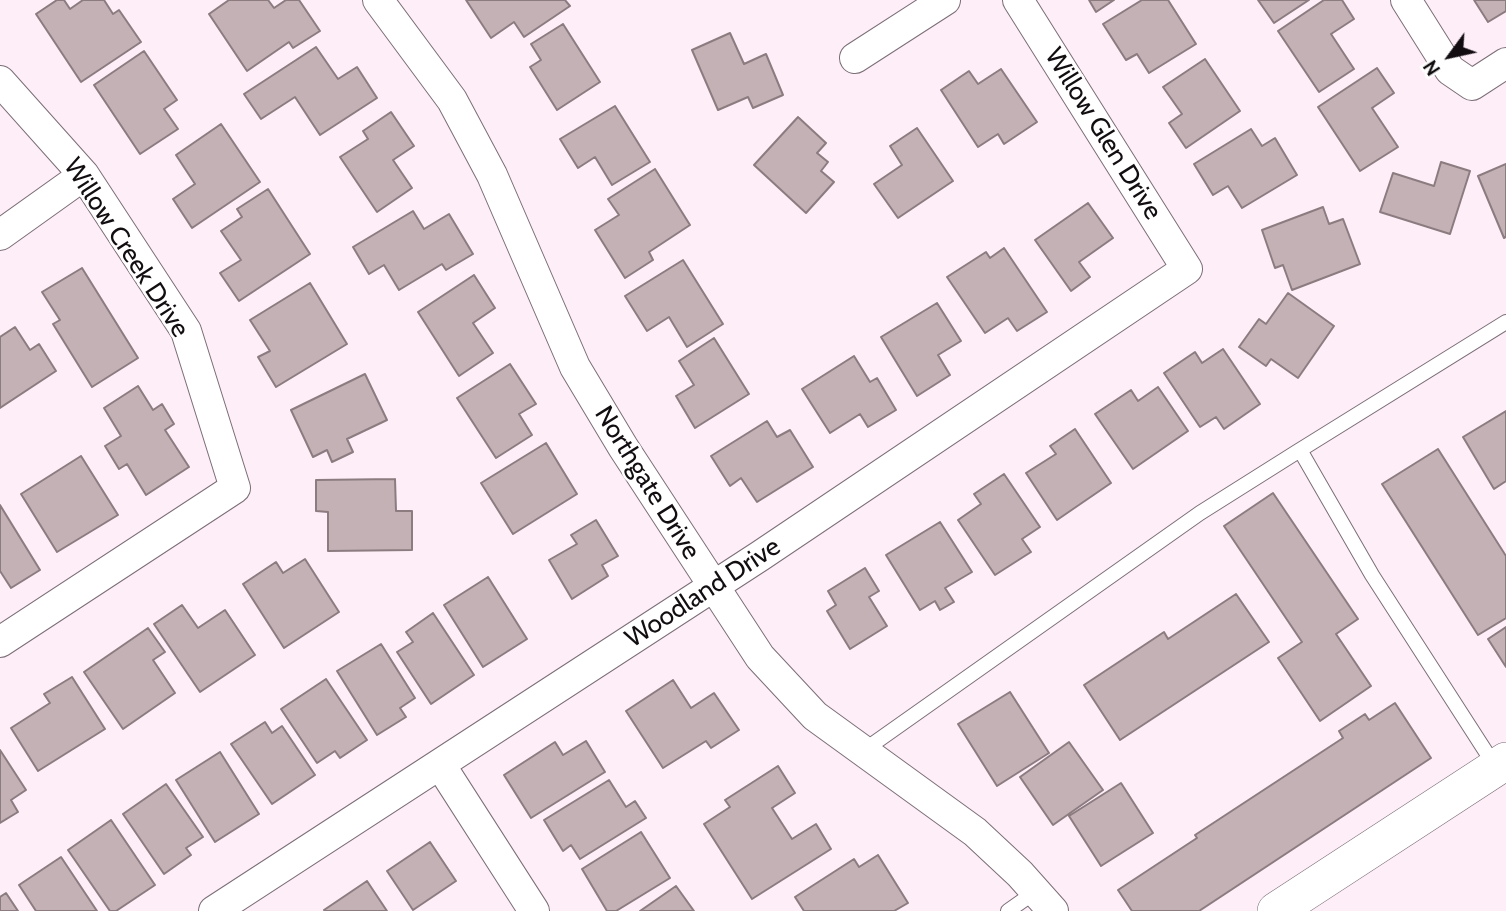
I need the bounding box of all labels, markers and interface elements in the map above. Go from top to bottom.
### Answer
north arrow [1415,21,1485,91]
street label: Willow Glen Drive [1038,42,1168,226]
text: N [1419,56,1445,80]
street label: Willow Creek Drive [57,153,195,343]
street label: Northgate Drive [588,401,706,565]
street label: Woodland Drive [620,531,786,655]

